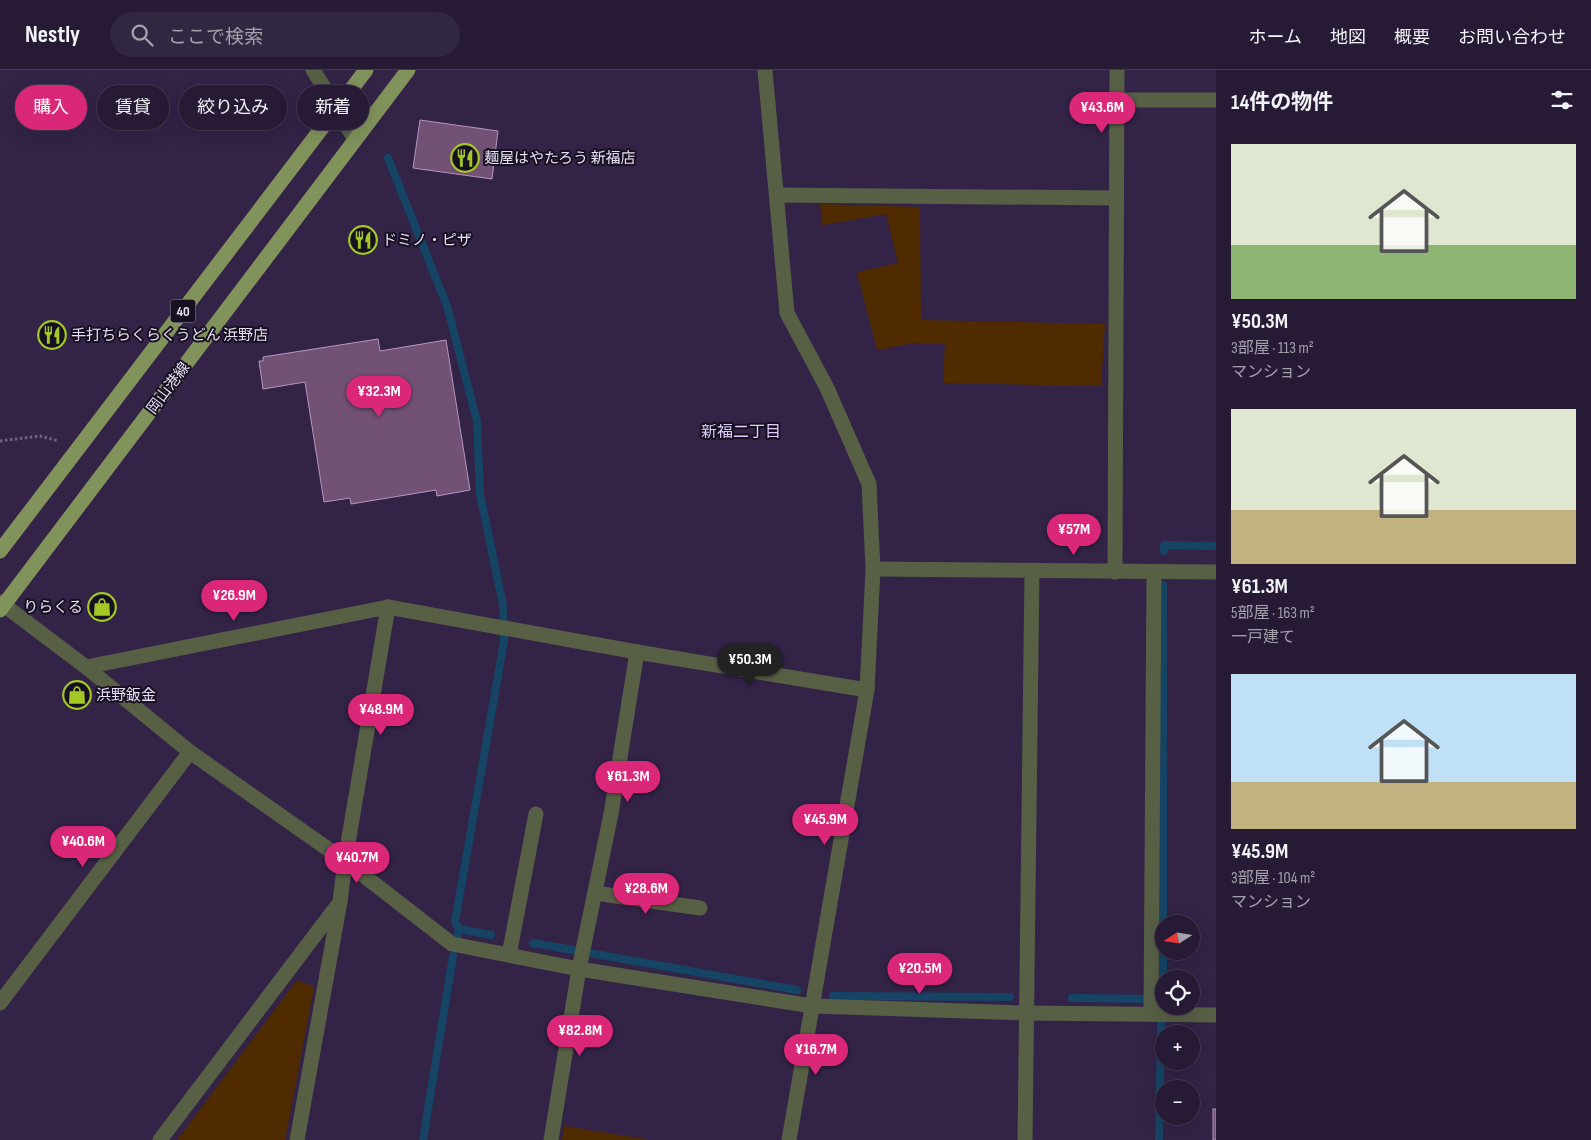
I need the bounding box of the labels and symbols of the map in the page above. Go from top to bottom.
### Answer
pin: ¥43.6M [1061,92,1143,134]
restaurant icon: 麺屋はやたろう 新福店 [450,143,480,173]
place label: 麺屋はやたろう 新福店 [484,149,636,168]
restaurant icon: ドミノ・ピザ [348,225,378,255]
place label: ドミノ・ピザ [382,231,472,250]
road number: 40 [170,300,196,322]
restaurant icon: 手打ちらくらくうどん 浜野店 [37,320,67,350]
place label: 手打ちらくらくうどん 浜野店 [71,326,268,345]
street label: 岡山港線 [143,359,194,418]
pin: ¥32.3M [338,376,420,418]
district label: 新福二丁目 [701,423,781,442]
pin: ¥57M [1044,514,1104,556]
pin: ¥26.9M [193,580,275,622]
shop icon: りらくる [87,592,117,622]
place label: りらくる [23,598,83,617]
pin: ¥50.3M [709,644,791,686]
shop icon: 浜野鈑金 [62,680,92,710]
place label: 浜野鈑金 [96,686,156,705]
pin: ¥48.9M [340,694,422,736]
pin: ¥61.3M [587,760,669,803]
pin: ¥45.9M [784,804,866,846]
pin: ¥40.6M [42,826,124,868]
pin: ¥40.7M [316,842,398,884]
pin: ¥28.6M [605,872,687,915]
north arrow [1155,915,1200,960]
pin: ¥20.5M [879,952,961,995]
pin: ¥82.8M [539,1014,621,1057]
pin: ¥16.7M [775,1034,857,1076]

